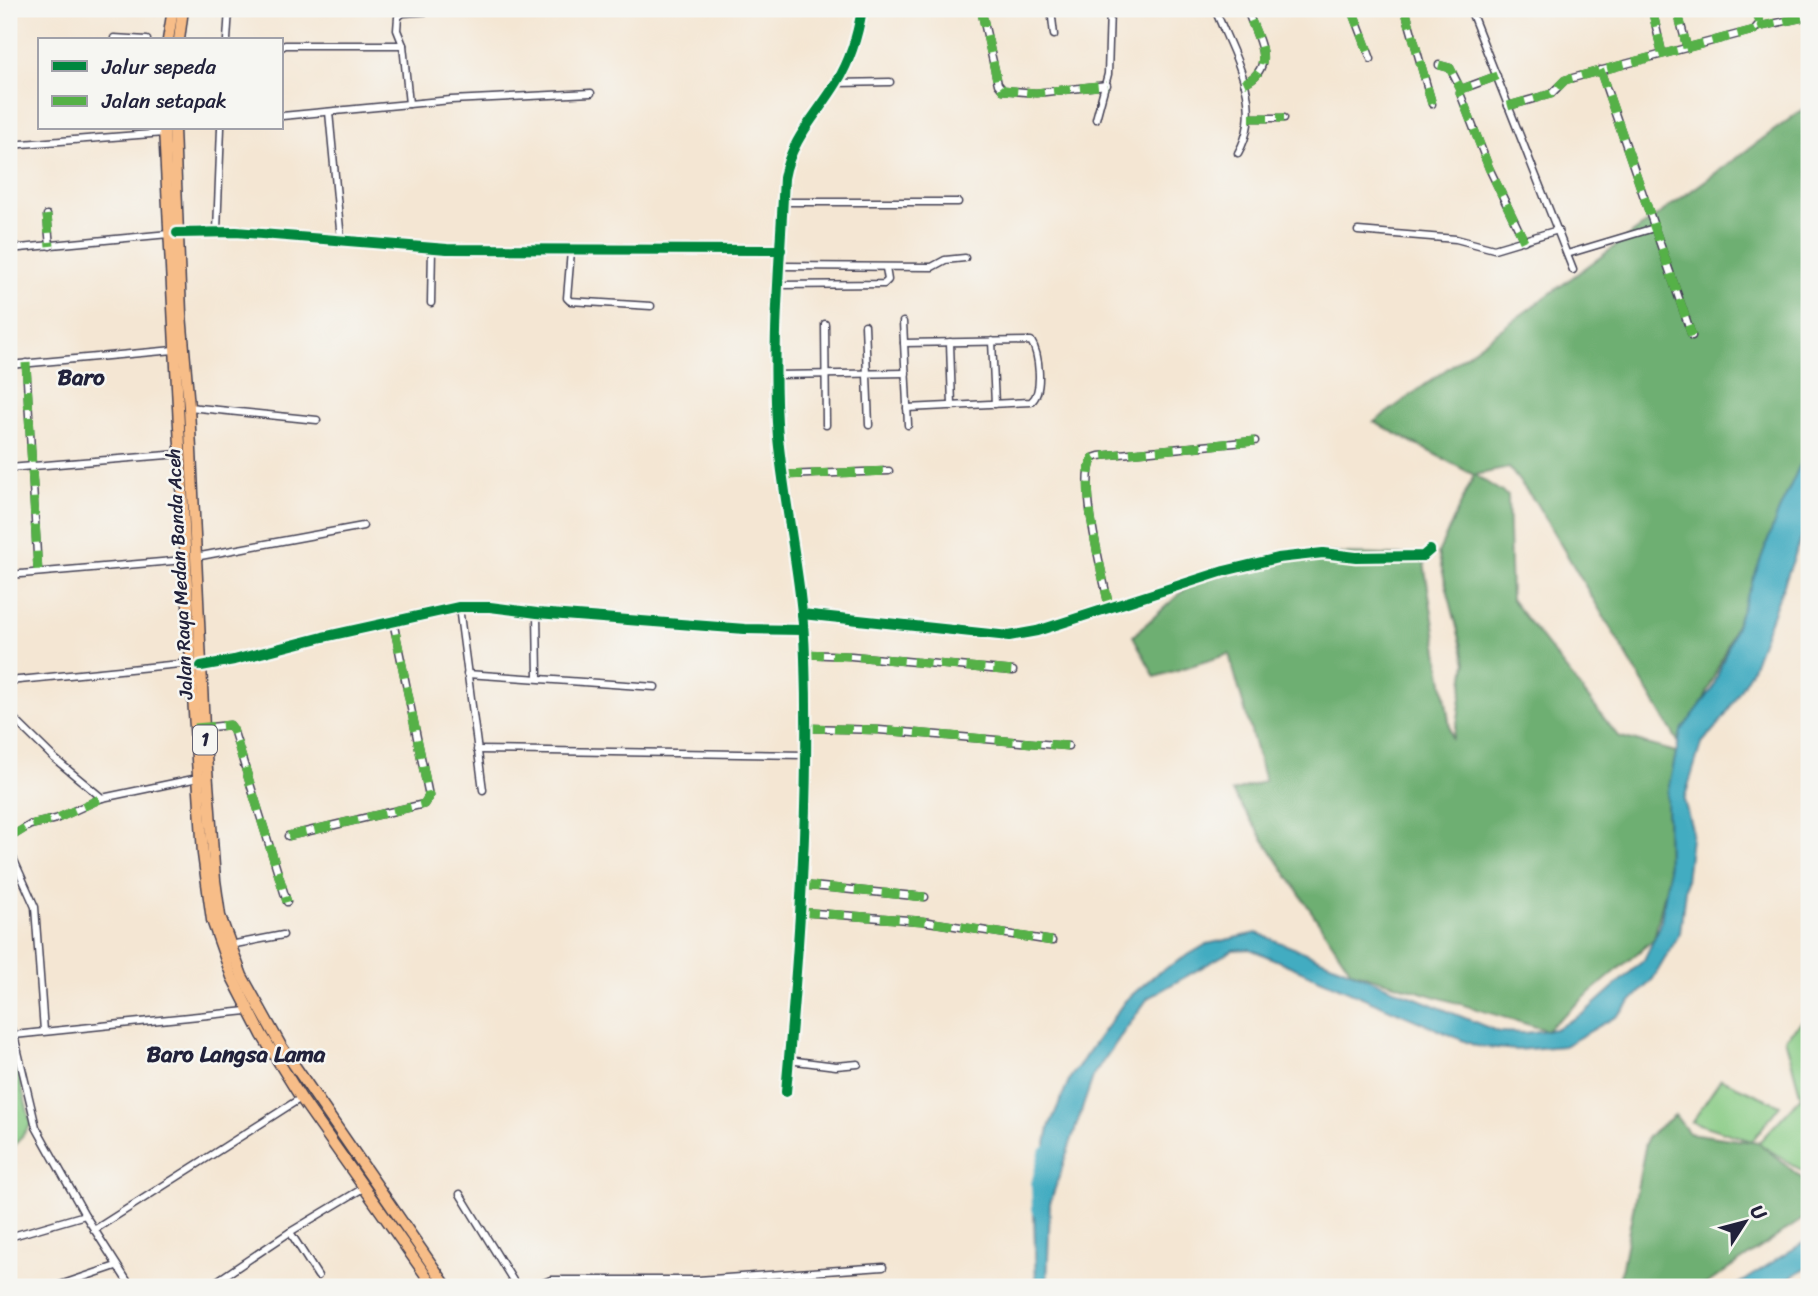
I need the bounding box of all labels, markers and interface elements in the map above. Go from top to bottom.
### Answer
legend [38,38,284,130]
text: Jalur sepeda [101,48,216,86]
text: Jalan setapak [101,82,227,120]
district label: Baro [57,357,105,398]
street label: Jalan Raya Medan Banda Aceh [156,448,203,701]
road number: 1 [193,726,217,754]
district label: Baro Langsa Lama [147,1034,326,1075]
north arrow [1710,1188,1780,1258]
text: U [1741,1198,1776,1228]

